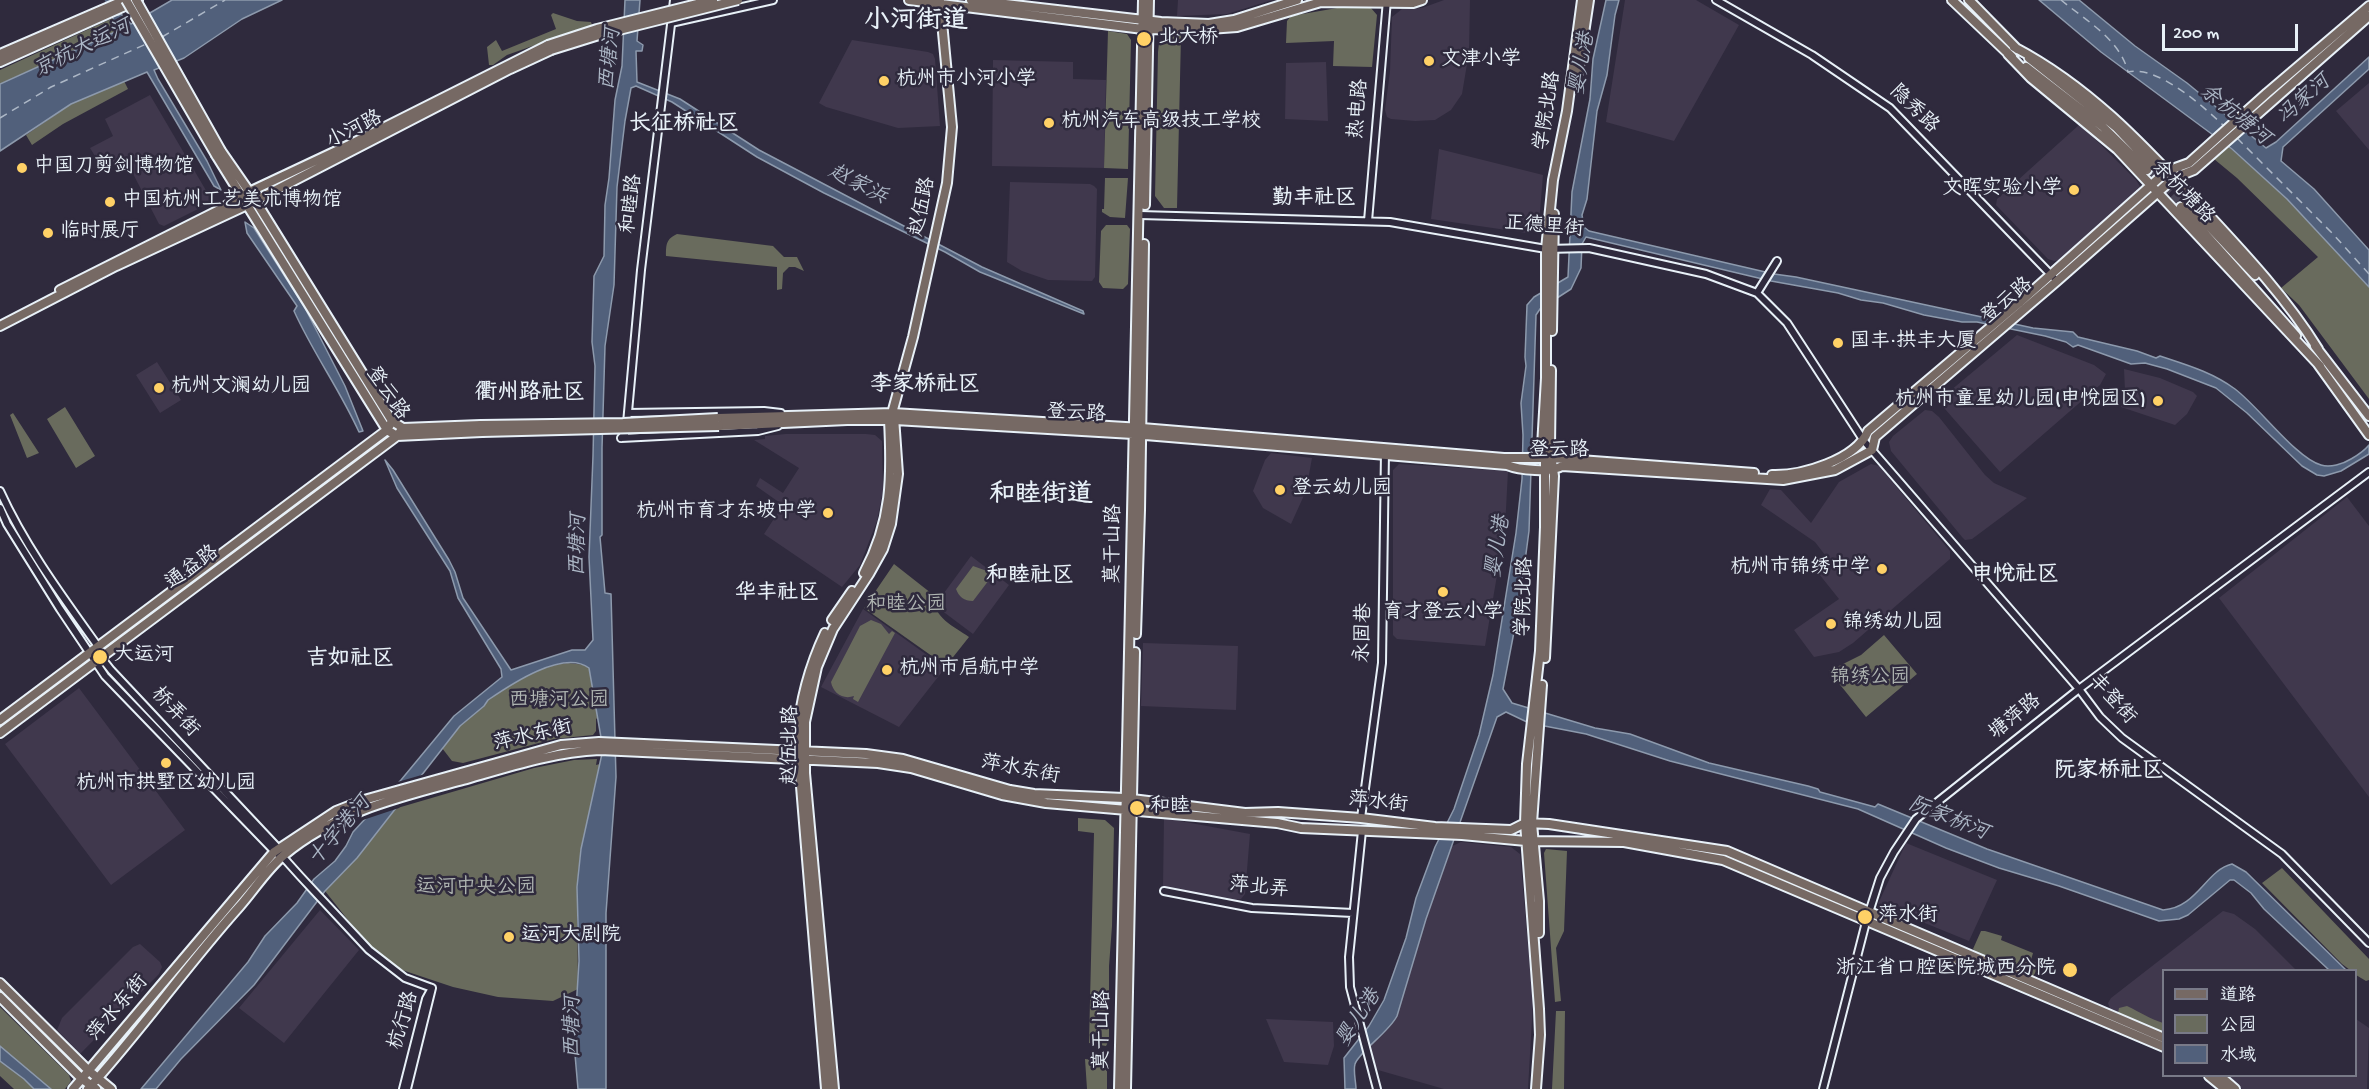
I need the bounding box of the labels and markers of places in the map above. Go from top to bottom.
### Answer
place label: 北大桥 [1158,27,1218,51]
marker: 北大桥 [1135,30,1153,48]
place label: 文津小学 [1441,49,1521,73]
marker: 文津小学 [1422,54,1436,68]
place label: 杭州市小河小学 [896,69,1036,93]
marker: 杭州市小河小学 [877,74,891,88]
place label: 杭州汽车高级技工学校 [1061,111,1261,135]
marker: 杭州汽车高级技工学校 [1042,116,1056,130]
place label: 中国刀剪剑博物馆 [34,156,194,180]
marker: 中国刀剪剑博物馆 [15,161,29,175]
place label: 文晖实验小学 [1942,178,2062,202]
marker: 文晖实验小学 [2067,183,2081,197]
place label: 中国杭州工艺美术博物馆 [122,190,342,214]
marker: 中国杭州工艺美术博物馆 [103,195,117,209]
place label: 临时展厅 [60,221,140,245]
marker: 临时展厅 [41,226,55,240]
place label: 国丰·拱丰大厦 [1850,331,1976,355]
marker: 国丰·拱丰大厦 [1831,336,1845,350]
place label: 杭州文澜幼儿园 [171,376,311,400]
marker: 杭州文澜幼儿园 [152,381,166,395]
place label: 杭州市童星幼儿园(申悦园区) [1895,389,2146,413]
marker: 杭州市童星幼儿园(申悦园区) [2151,394,2165,408]
place label: 登云幼儿园 [1292,478,1392,502]
marker: 登云幼儿园 [1273,483,1287,497]
place label: 杭州市育才东坡中学 [636,501,816,525]
marker: 杭州市育才东坡中学 [821,506,835,520]
place label: 杭州市锦绣中学 [1730,557,1870,581]
marker: 杭州市锦绣中学 [1875,562,1889,576]
marker: 育才登云小学 [1436,585,1450,599]
place label: 育才登云小学 [1383,602,1503,626]
place label: 锦绣幼儿园 [1843,612,1943,636]
marker: 锦绣幼儿园 [1824,617,1838,631]
place label: 大运河 [114,645,174,669]
marker: 大运河 [91,648,109,666]
place label: 杭州市启航中学 [899,658,1039,682]
marker: 杭州市启航中学 [880,663,894,677]
marker: 杭州市拱墅区幼儿园 [159,756,173,770]
place label: 杭州市拱墅区幼儿园 [76,773,256,797]
place label: 和睦 [1150,796,1190,820]
marker: 和睦 [1128,799,1146,817]
place label: 萍水街 [1878,905,1938,929]
marker: 萍水街 [1856,908,1874,926]
place label: 运河大剧院 [521,925,621,949]
marker: 运河大剧院 [502,930,516,944]
place label: 浙江省口腔医院城西分院 [1836,958,2056,982]
marker: 浙江省口腔医院城西分院 [2061,961,2079,979]

